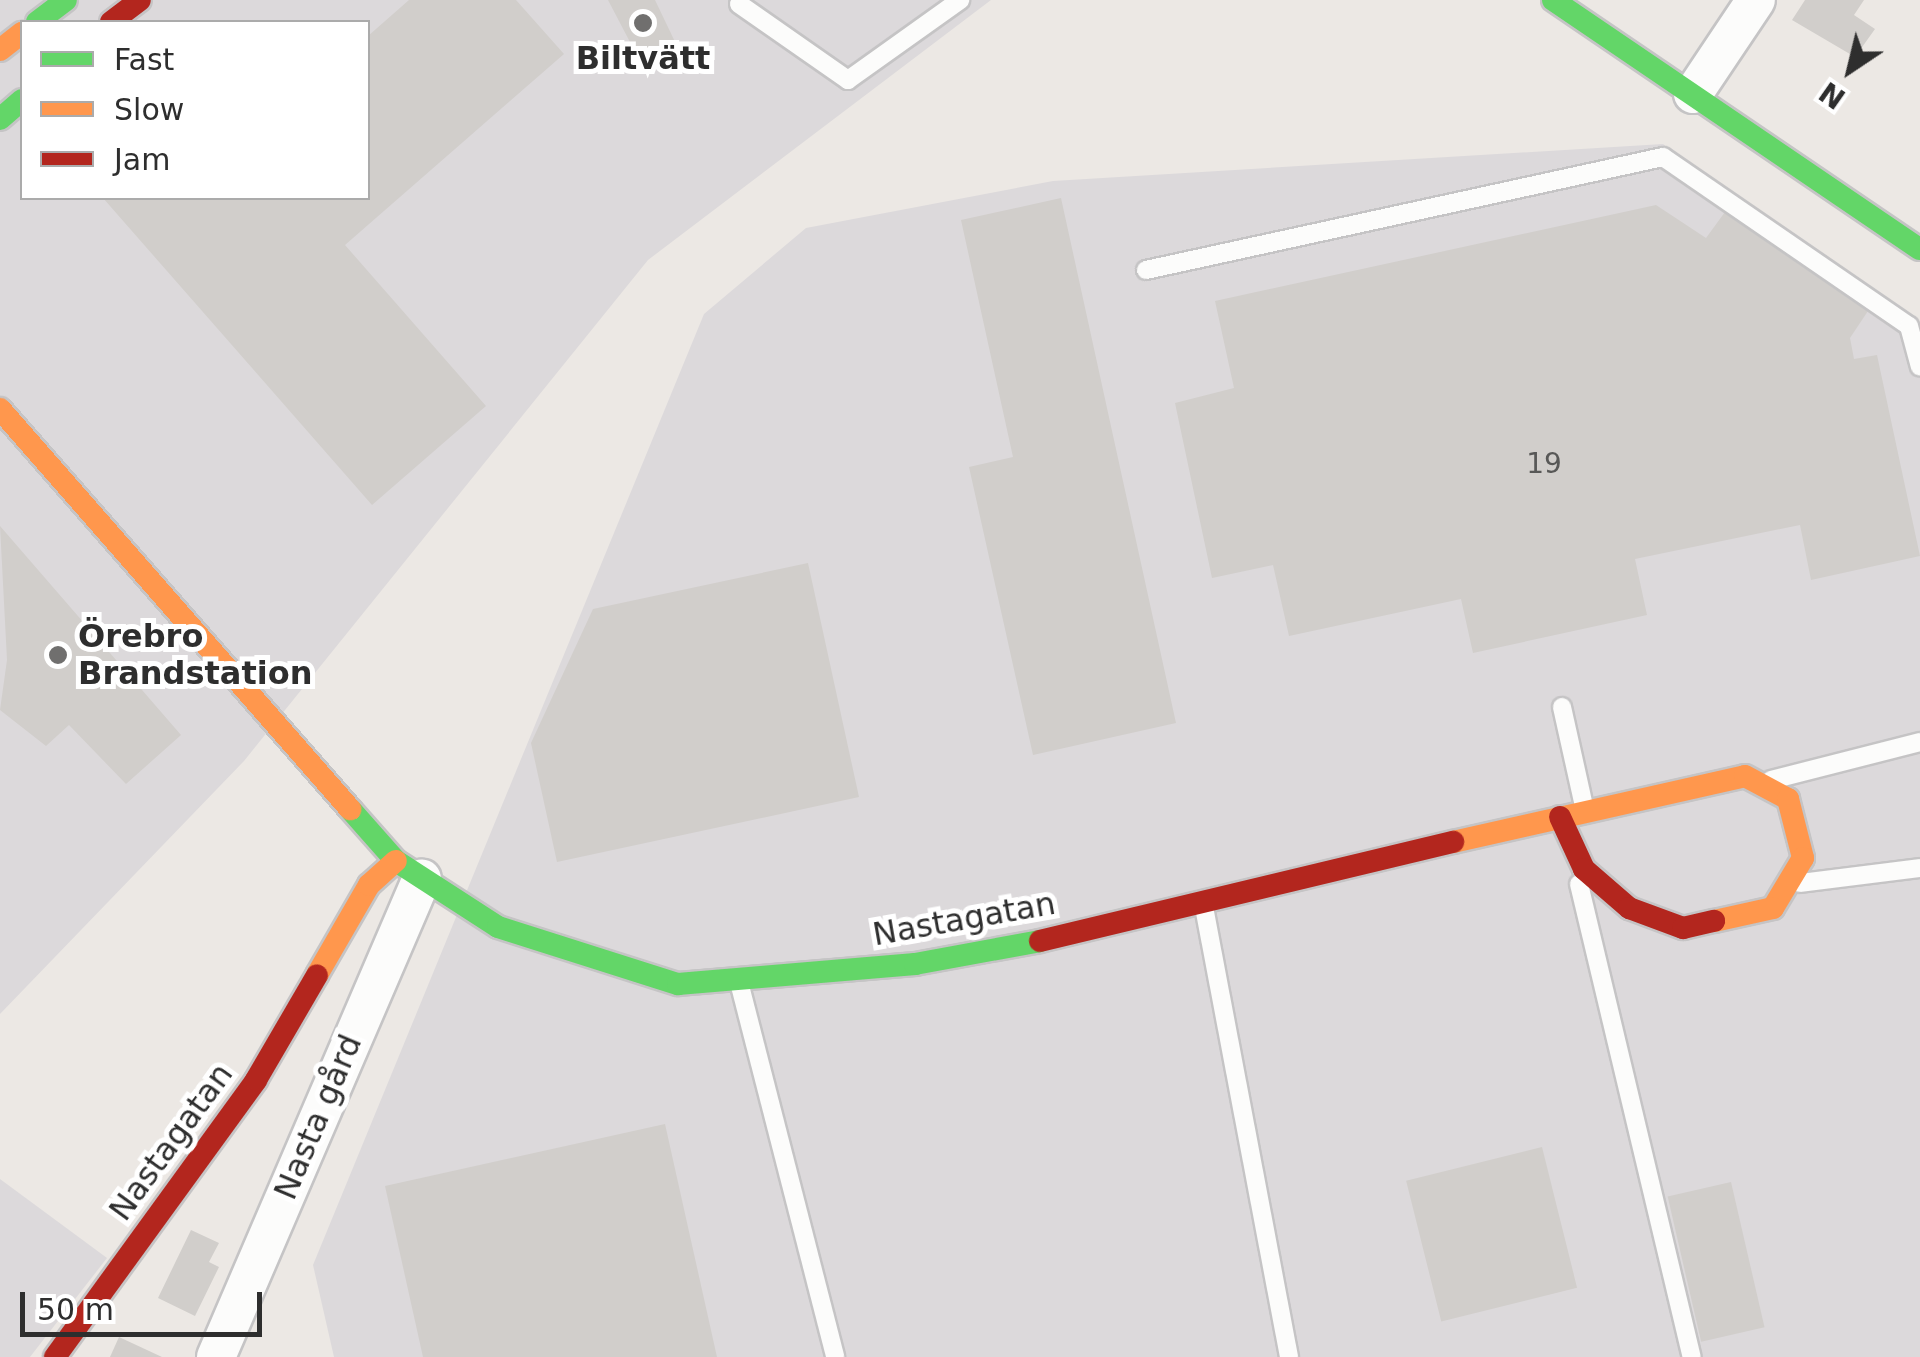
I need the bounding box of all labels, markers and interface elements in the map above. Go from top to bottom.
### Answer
marker: Biltvätt [632,12,654,34]
legend [20,20,370,200]
north arrow [1800,20,1900,120]
place label: Biltvätt [576,39,710,77]
text: Fast [114,42,174,77]
text: N [1813,75,1852,115]
text: Slow [114,92,184,127]
text: Jam [114,142,170,177]
house number: 19 [1526,447,1562,481]
place label: Örebro Brandstation [78,618,312,693]
marker: Örebro Brandstation [47,644,69,666]
street label: Nastagatan [870,884,1058,954]
street label: Nasta gård [266,1029,370,1205]
street label: Nastagatan [101,1056,241,1228]
scale bar [25,1272,268,1334]
text: 50 m [37,1292,114,1327]

